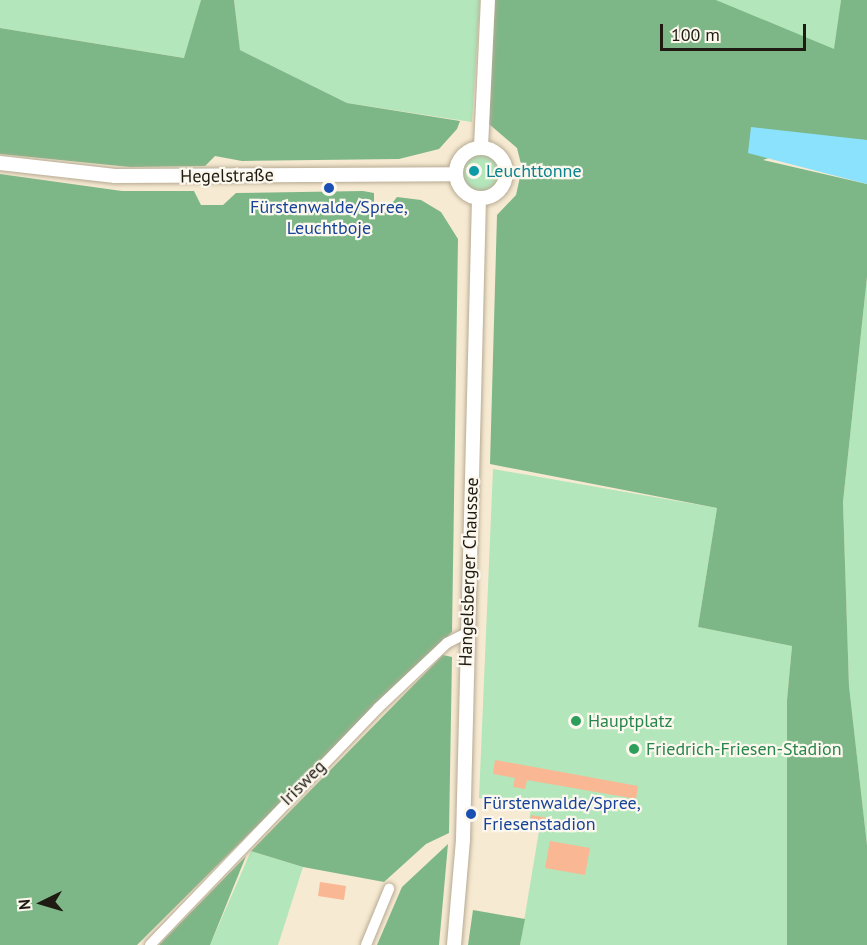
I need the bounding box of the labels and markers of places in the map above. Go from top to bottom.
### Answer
place label: Leuchttonne [486,160,582,182]
marker: Leuchttonne [467,164,481,178]
marker: Fürstenwalde/Spree, Leuchtboje [322,181,336,195]
place label: Fürstenwalde/Spree, Leuchtboje [250,197,408,240]
place label: Hauptplatz [588,710,673,732]
marker: Hauptplatz [569,714,583,728]
place label: Friedrich-Friesen-Stadion [646,738,841,760]
marker: Friedrich-Friesen-Stadion [627,742,641,756]
place label: Fürstenwalde/Spree, Friesenstadion [483,793,641,836]
marker: Fürstenwalde/Spree, Friesenstadion [464,807,478,821]

